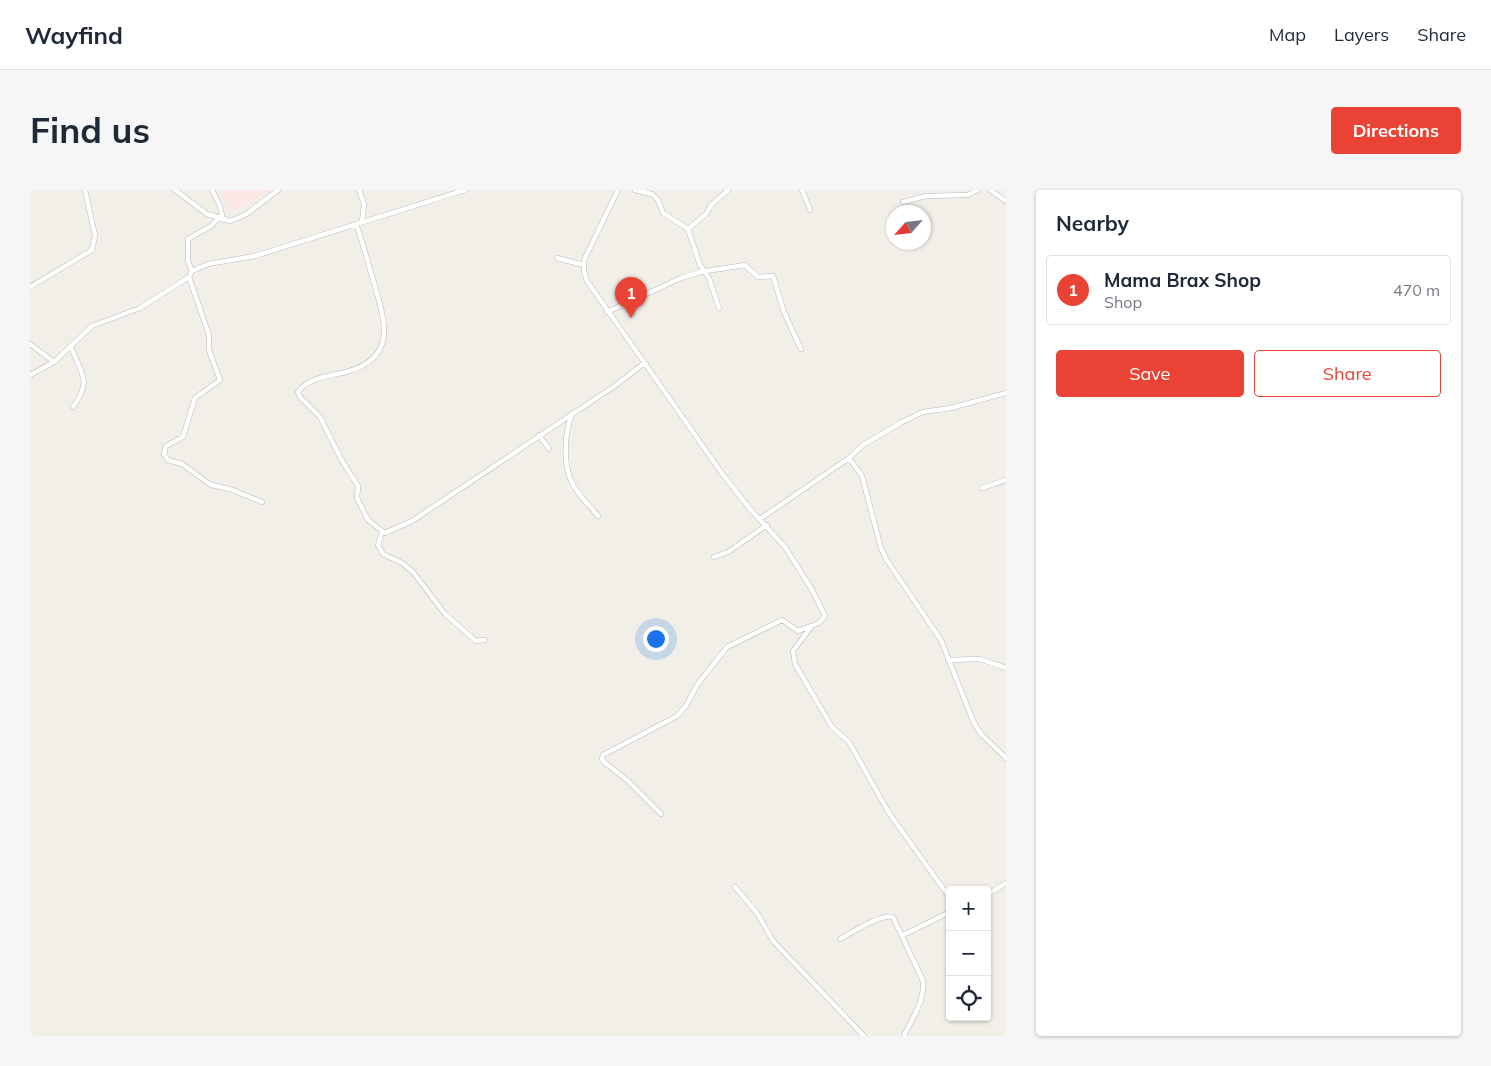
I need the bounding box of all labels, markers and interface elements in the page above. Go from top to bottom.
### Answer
text: Wayfind [25,20,123,50]
text: Map [1269,23,1306,46]
text: Layers [1334,23,1389,46]
text: Share [1417,23,1466,46]
button: Directions [1331,107,1461,154]
text: Find us [30,108,150,152]
north arrow [886,205,931,250]
text: Nearby [1056,210,1129,236]
text: Mama Brax Shop [1104,268,1261,292]
pin: 1 [615,277,647,318]
text: 1 [1068,280,1078,300]
text: 470 m [1393,280,1440,300]
text: Shop [1104,292,1142,312]
button: Save [1056,350,1244,397]
button: Share [1254,350,1441,397]
your location [643,626,669,652]
map controls [946,886,991,1021]
button: + [946,886,991,931]
button: − [946,931,991,976]
button: locate [946,976,991,1021]

